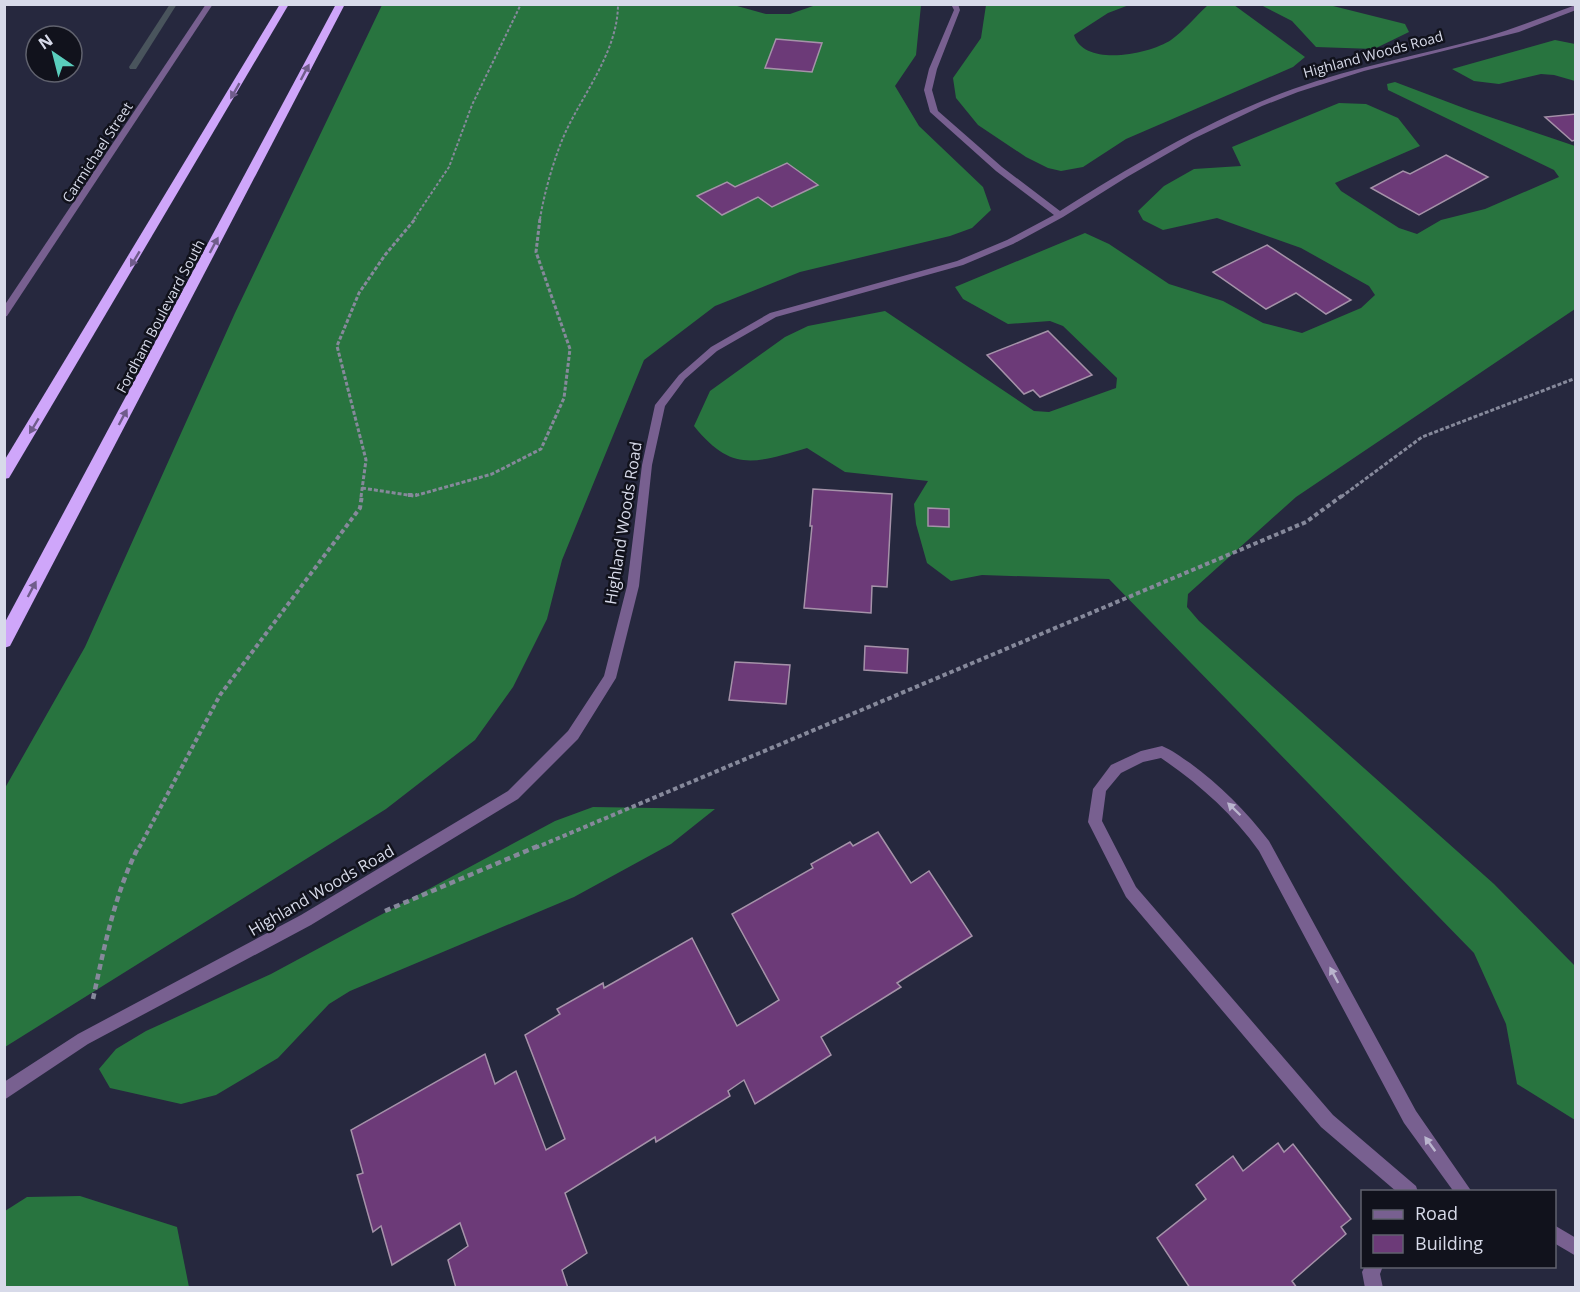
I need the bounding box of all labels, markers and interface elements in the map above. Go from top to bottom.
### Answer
north arrow [24,24,84,84]
street label: Highland Woods Road [1301,26,1445,82]
text: N [34,29,57,54]
one-way arrow [300,63,310,81]
one-way arrow [230,83,240,100]
street label: Carmichael Street [57,98,137,206]
street label: Fordham Boulevard South [111,236,209,396]
one-way arrow [210,236,219,253]
one-way arrow [129,251,140,267]
one-way arrow [118,408,128,425]
one-way arrow [28,418,39,434]
street label: Highland Woods Road [599,440,647,606]
one-way arrow [27,581,37,598]
one-way arrow [1226,802,1241,816]
street label: Highland Woods Road [244,839,398,941]
one-way arrow [1329,966,1339,983]
one-way arrow [1424,1137,1436,1153]
legend [1361,1190,1556,1268]
text: Road [1415,1201,1458,1225]
text: Building [1415,1231,1483,1255]

